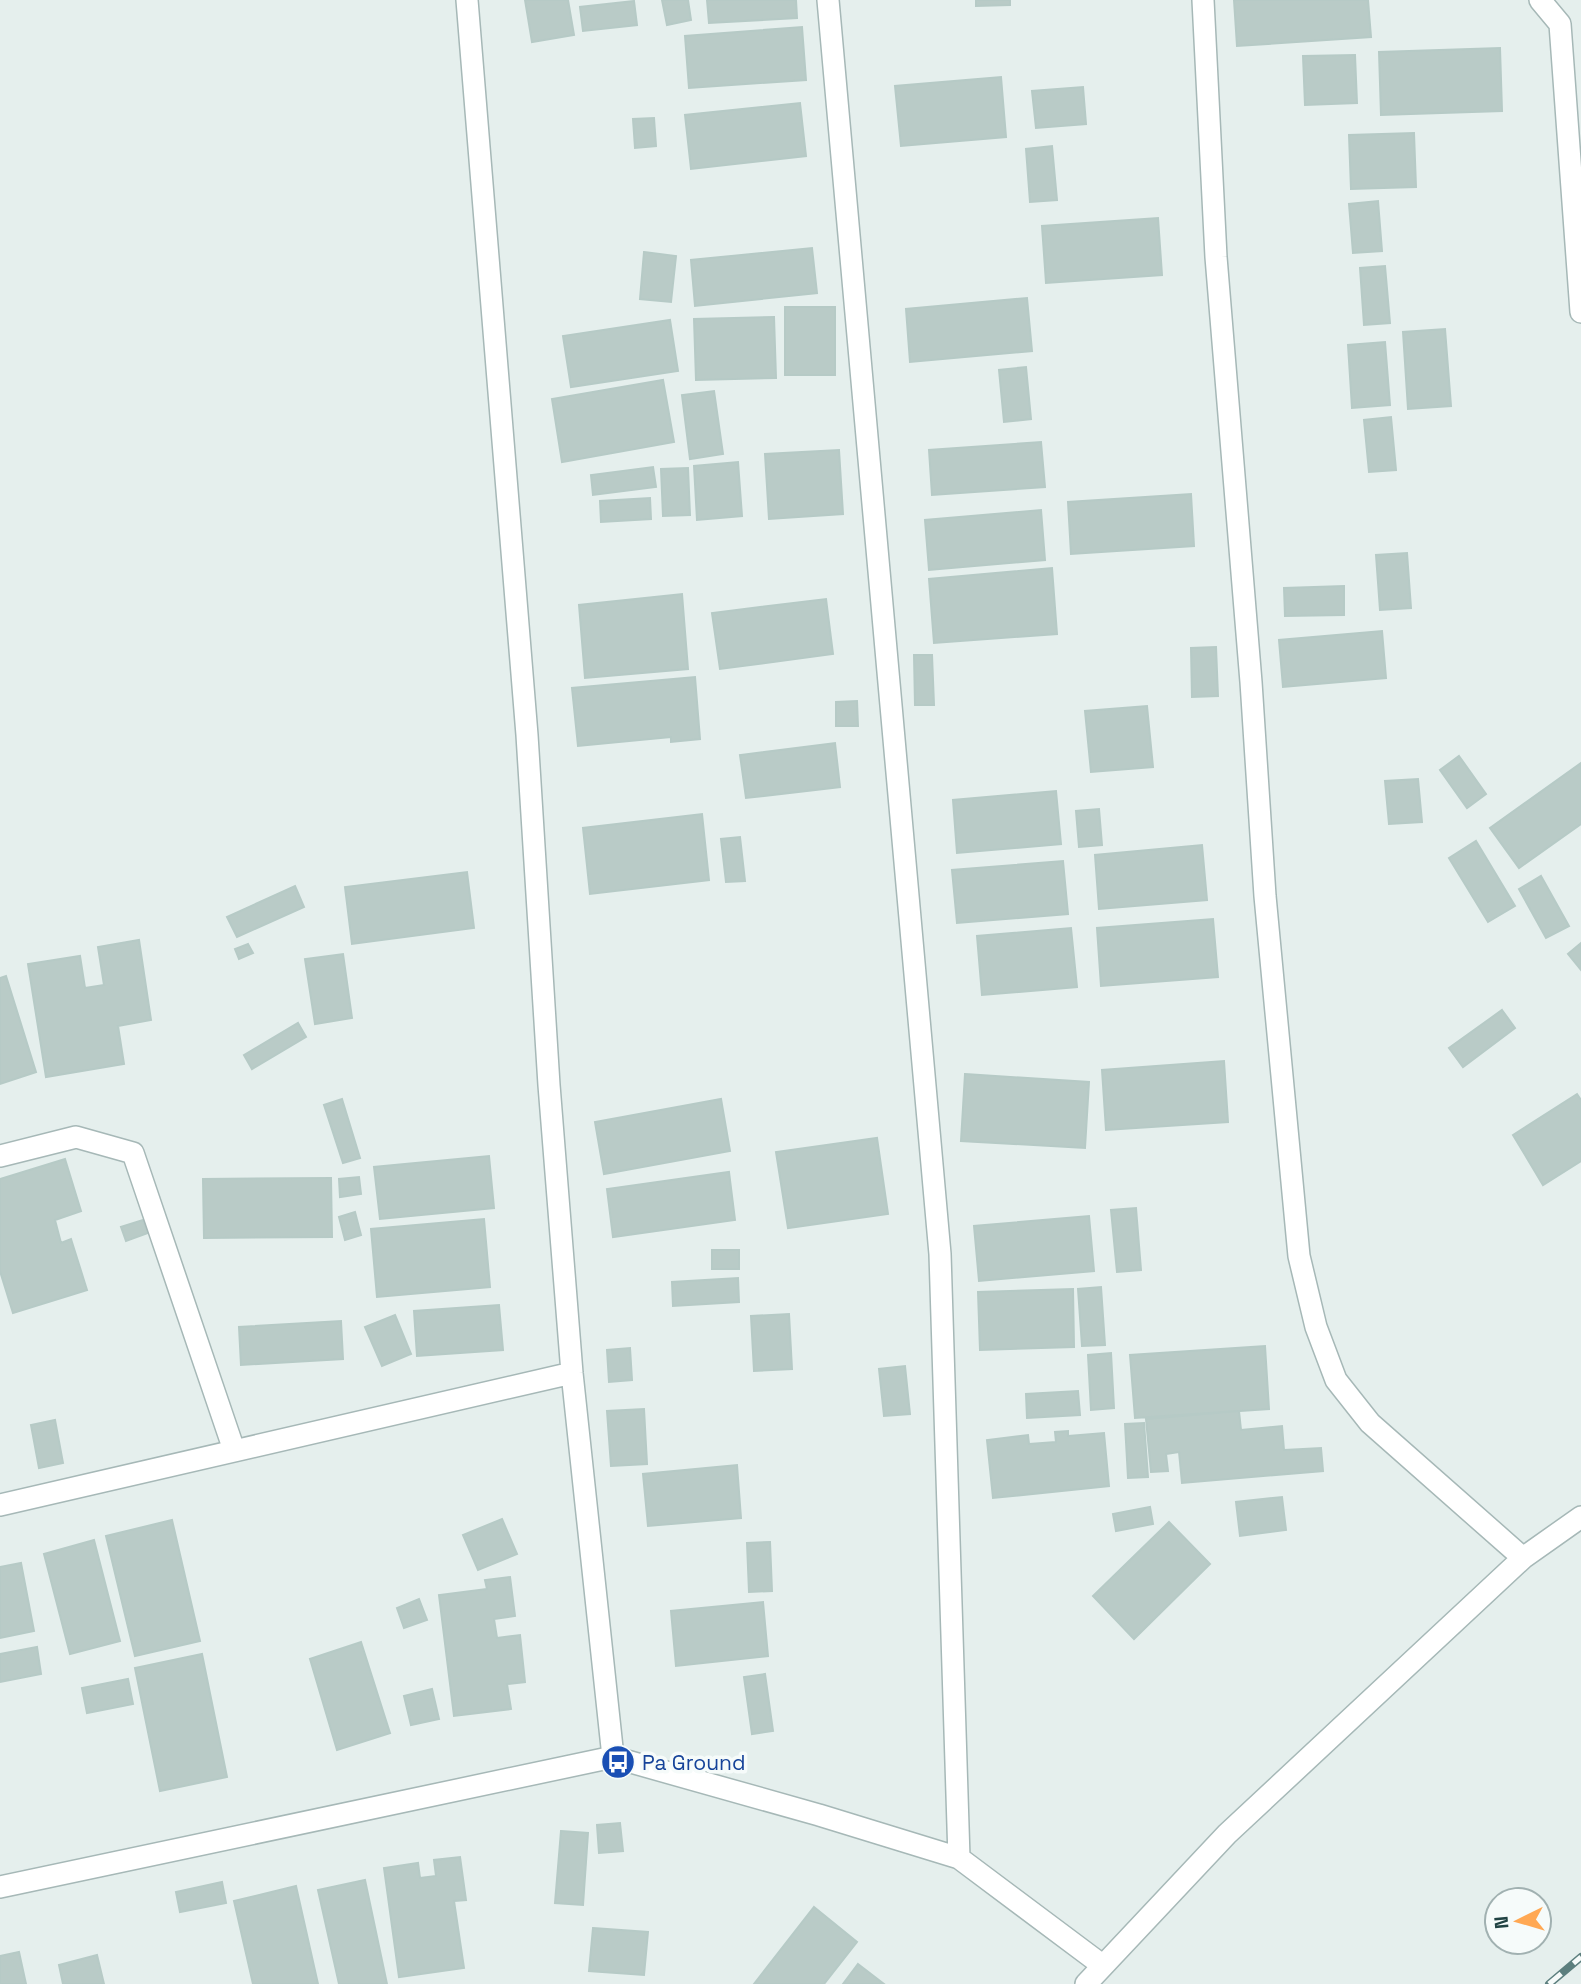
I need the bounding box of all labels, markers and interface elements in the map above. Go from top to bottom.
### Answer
bus stop icon: Pa Ground [599,1743,637,1781]
place label: Pa Ground [642,1749,745,1776]
north arrow [1483,1886,1553,1956]
text: N [1489,1915,1515,1930]

